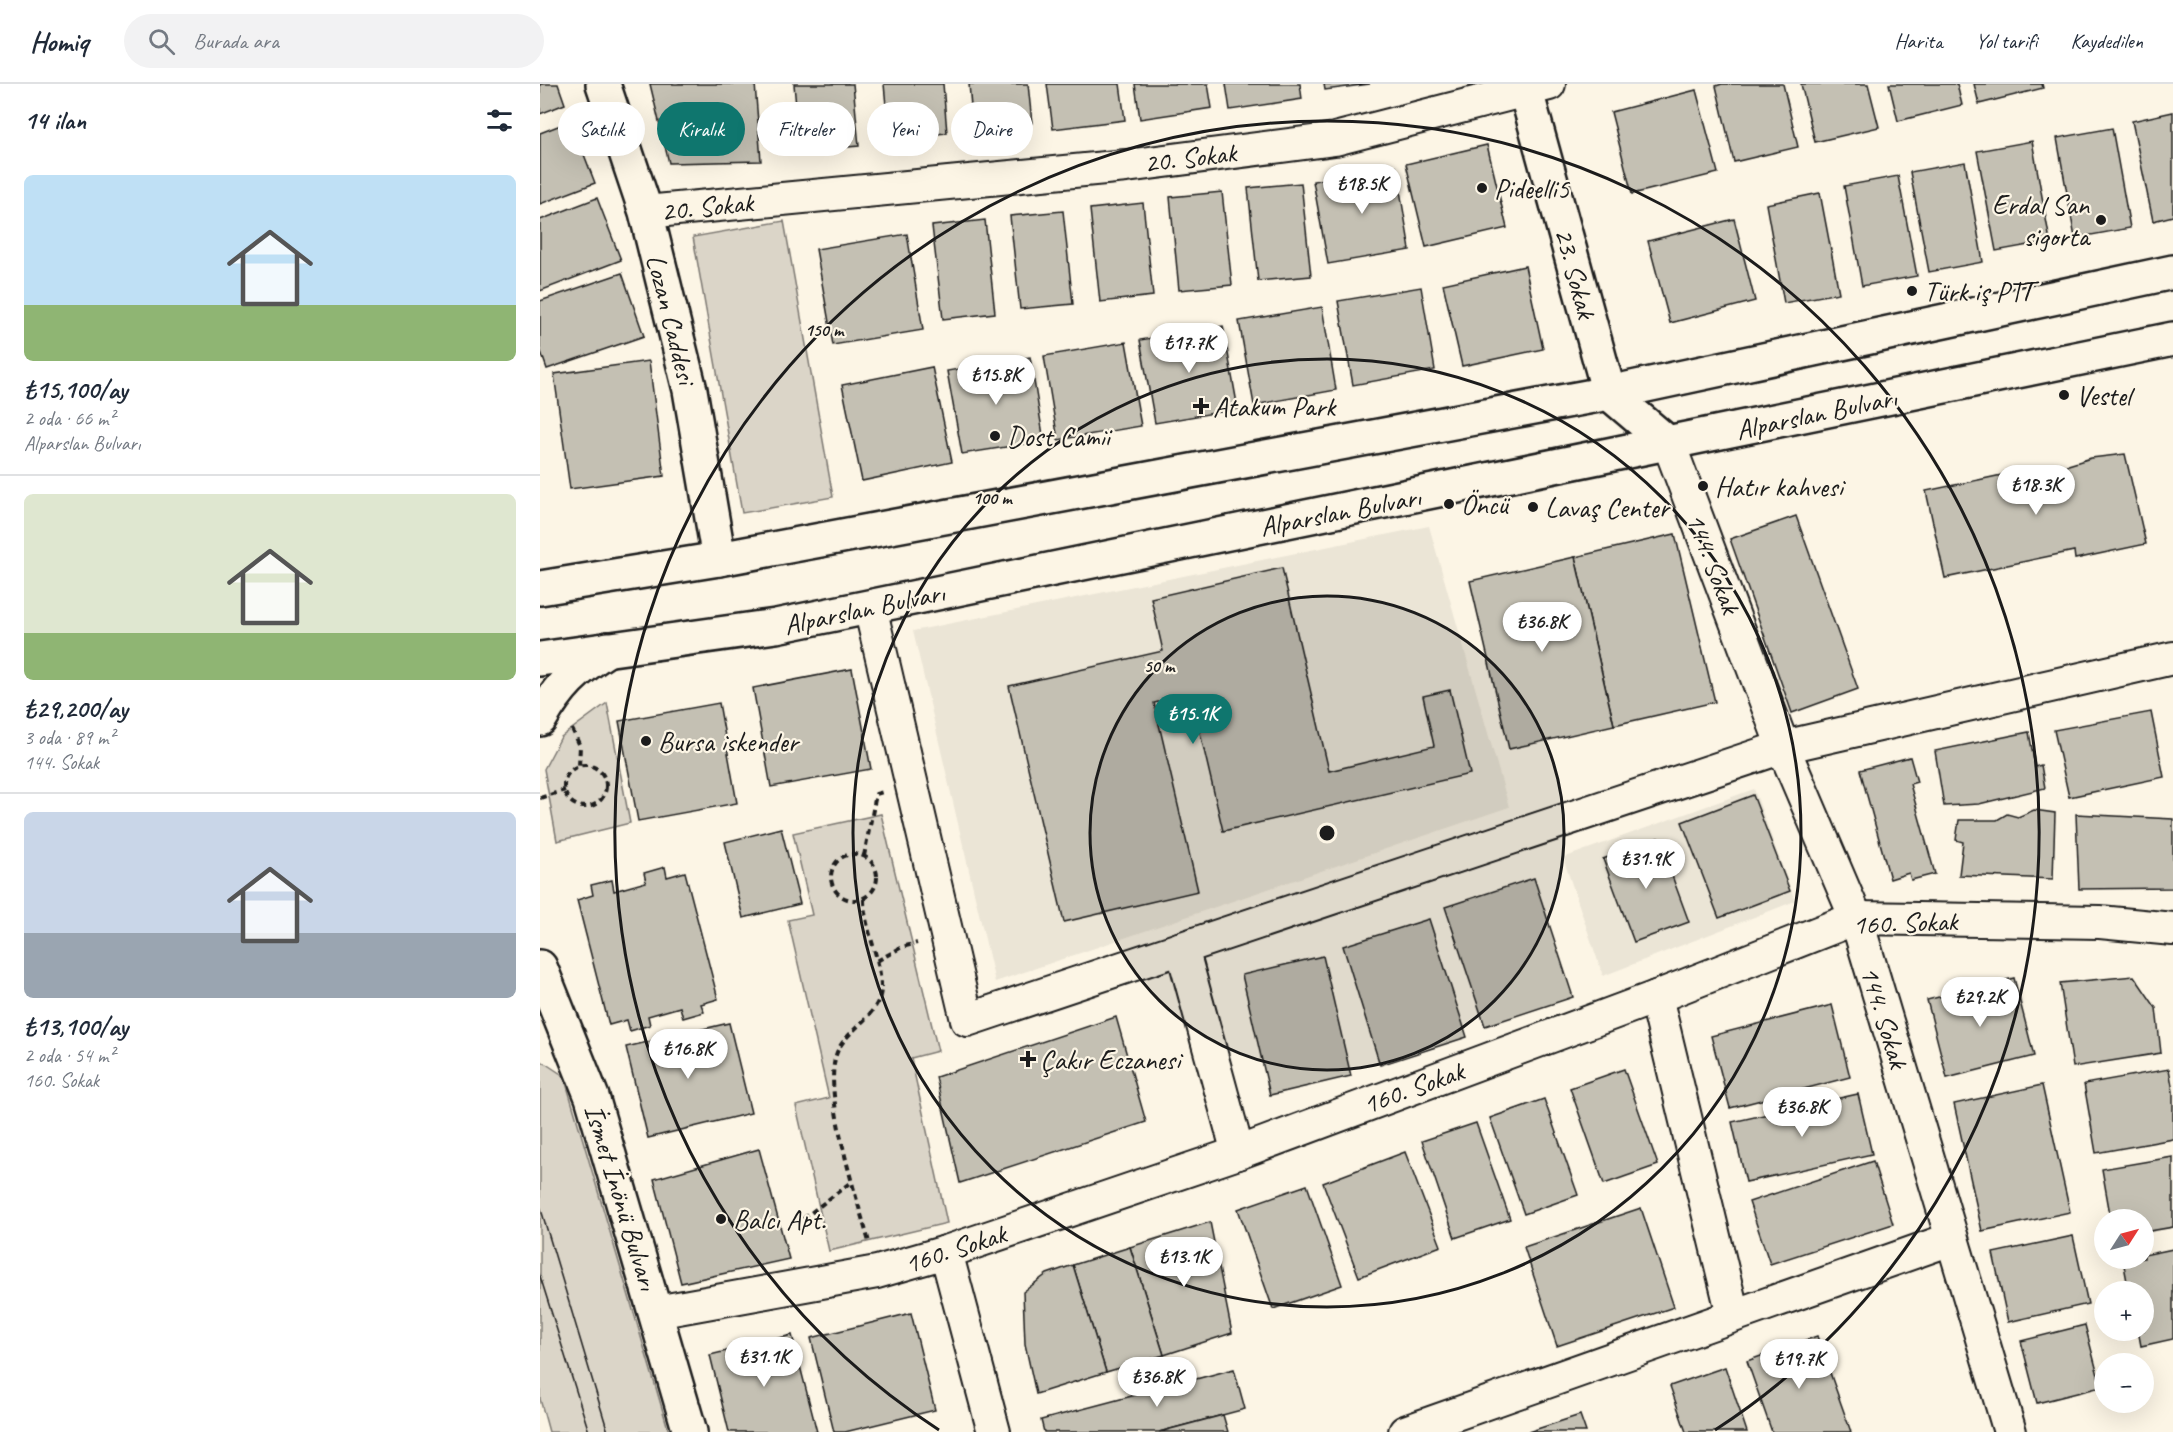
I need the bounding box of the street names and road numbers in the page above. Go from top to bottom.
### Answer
street label: 20. Sokak [1142,134,1240,180]
street label: 20. Sokak [659,184,757,229]
street label: 23. Sokak [1547,224,1605,324]
street label: Lozan Caddesi [639,251,705,391]
street label: Alparslan Bulvarı [1733,379,1901,448]
street label: Alparslan Bulvarı [1257,478,1425,544]
street label: 144. Sokak [1678,508,1749,620]
street label: Alparslan Bulvarı [781,574,949,643]
street label: 160. Sokak [1852,903,1960,942]
street label: 144. Sokak [1852,962,1917,1074]
street label: 160. Sokak [1358,1052,1470,1122]
street label: İsmet İnönü Bulvarı [577,1100,667,1296]
street label: 160. Sokak [900,1215,1012,1281]

